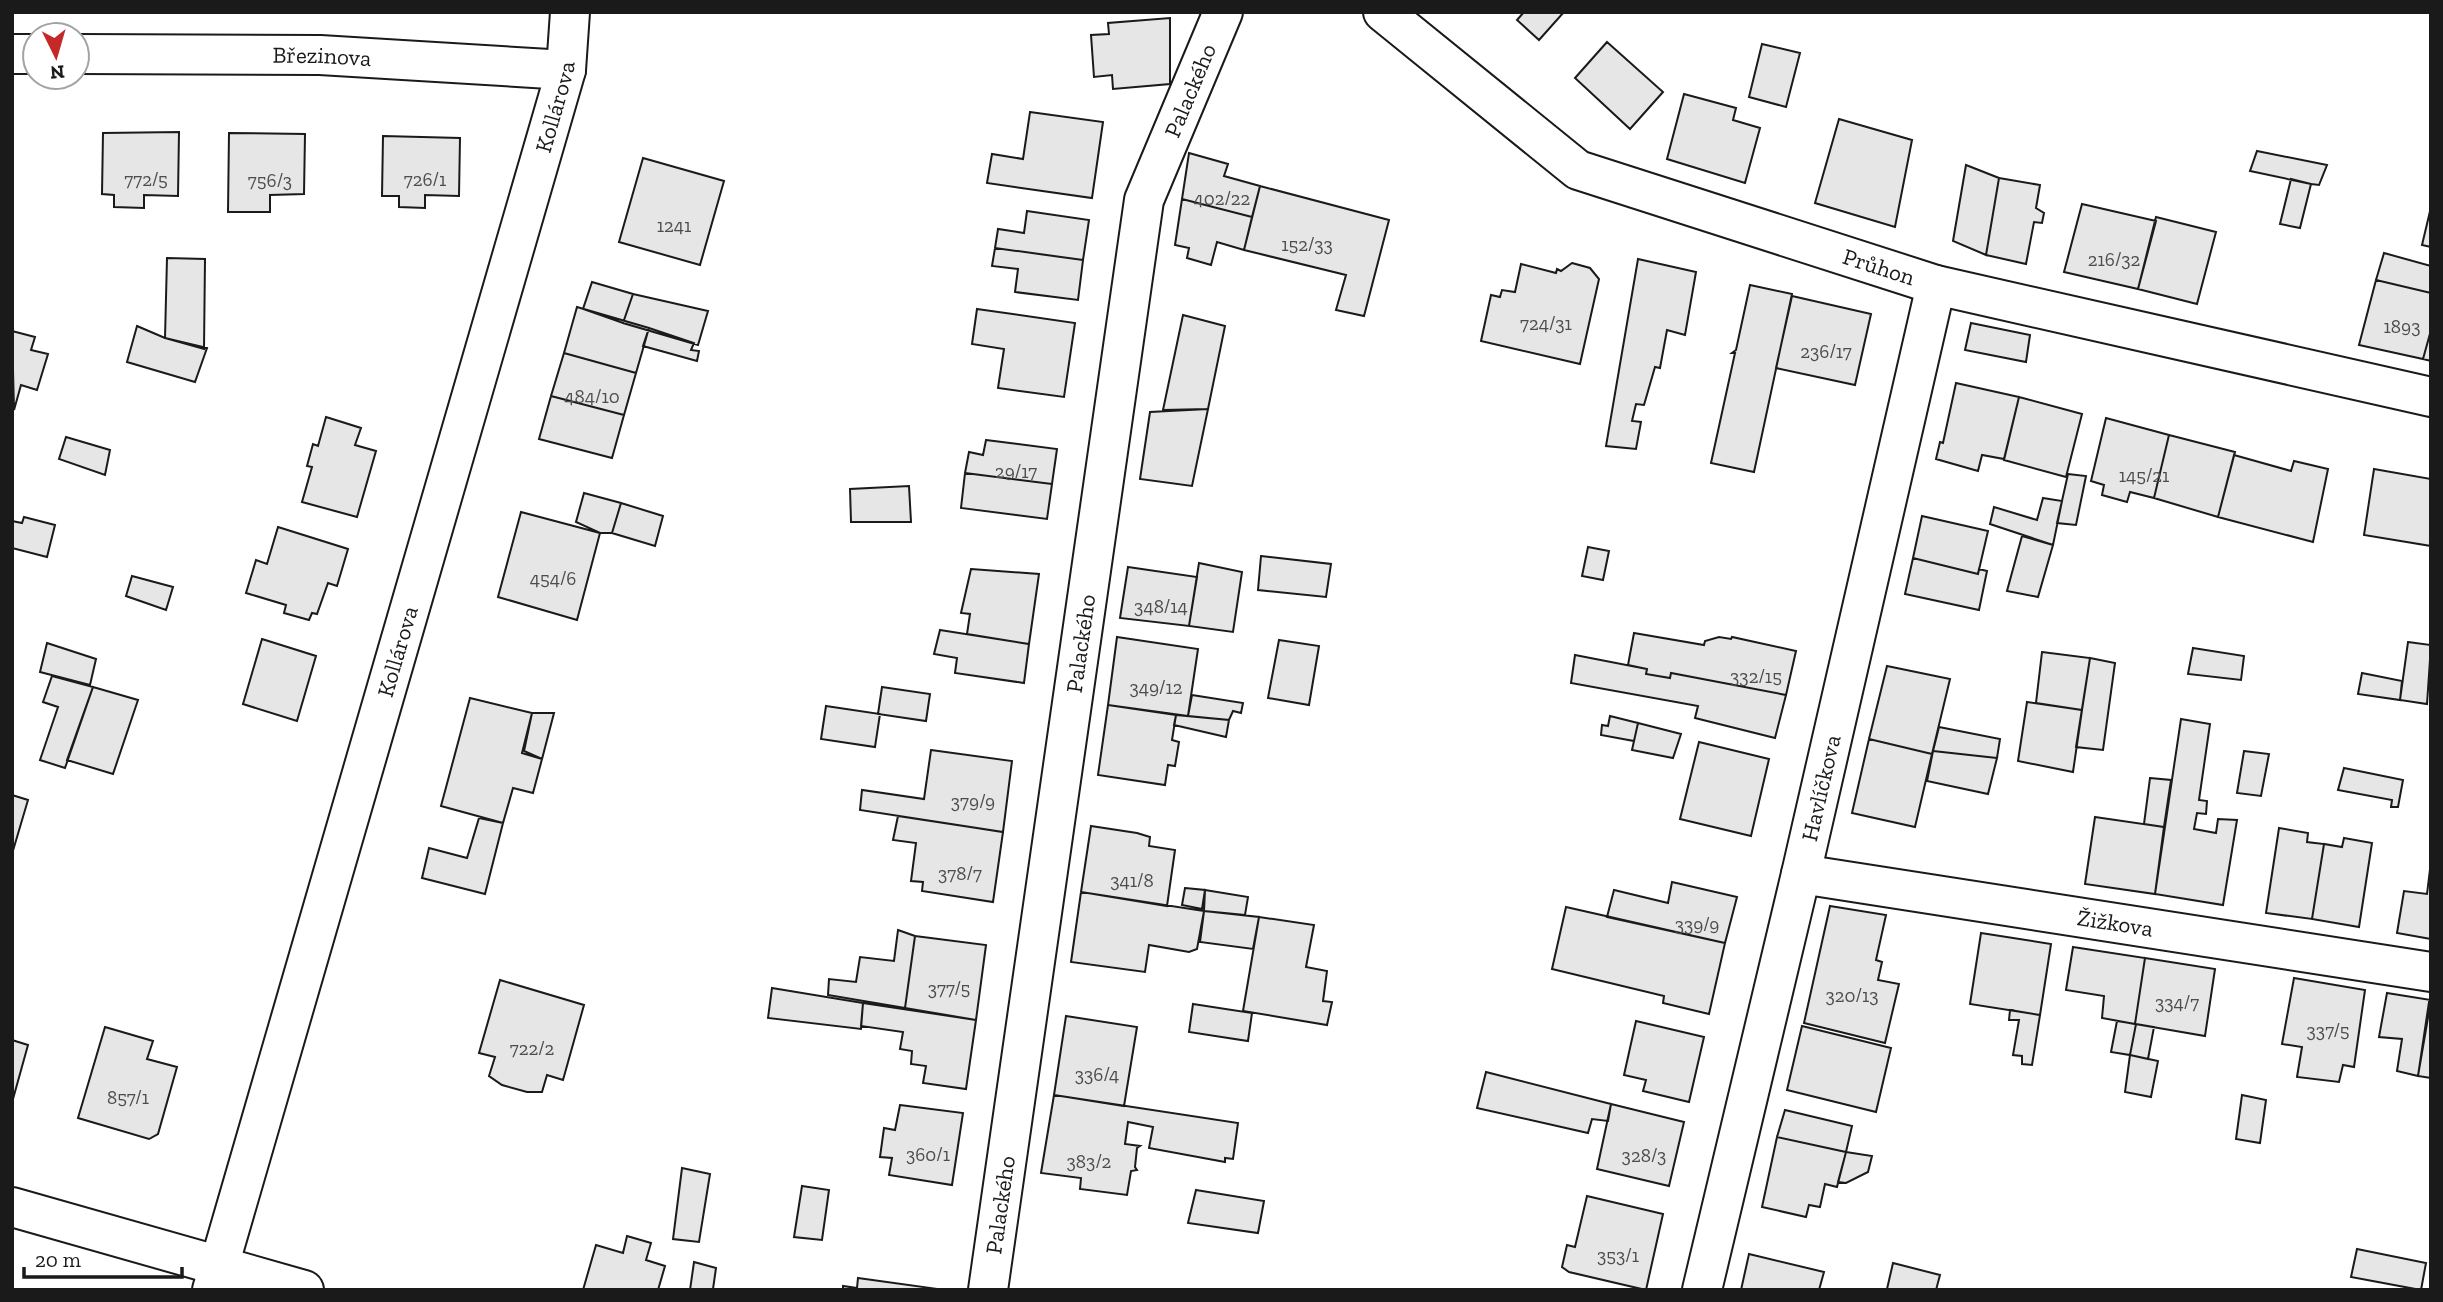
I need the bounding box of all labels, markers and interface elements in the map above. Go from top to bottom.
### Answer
north arrow [21,21,91,91]
street label: Palackého [1158,39,1222,142]
street label: Březinova [272,41,372,72]
text: N [49,60,66,85]
street label: Kollárova [529,61,581,156]
house number: 772/5 [124,168,168,191]
house number: 726/1 [404,168,446,191]
house number: 756/3 [248,169,292,192]
house number: 402/22 [1194,187,1250,210]
house number: 1241 [657,214,691,237]
house number: 152/33 [1281,233,1333,256]
street label: Průhon [1840,242,1918,291]
house number: 216/32 [2088,248,2140,271]
house number: 724/31 [1520,312,1572,335]
house number: 1893 [2384,315,2420,338]
house number: 236/17 [1800,340,1852,363]
house number: 484/10 [564,385,620,408]
house number: 29/17 [995,460,1037,483]
house number: 145/21 [2119,464,2169,487]
house number: 454/6 [530,567,576,590]
street label: Palackého [1060,593,1101,695]
house number: 348/14 [1134,595,1188,618]
street label: Kollárova [371,603,424,700]
house number: 332/15 [1730,665,1782,688]
house number: 349/12 [1129,676,1183,699]
street label: Havlíčkova [1795,732,1846,844]
house number: 379/9 [951,790,995,813]
house number: 378/7 [938,862,982,885]
house number: 341/8 [1110,869,1154,892]
street label: Žižkova [2075,903,2155,943]
house number: 339/9 [1675,913,1719,936]
house number: 377/5 [928,977,970,1000]
house number: 320/13 [1825,984,1879,1007]
house number: 334/7 [2155,991,2199,1014]
house number: 337/5 [2307,1019,2349,1042]
house number: 722/2 [510,1037,554,1060]
house number: 336/4 [1075,1063,1119,1086]
house number: 857/1 [107,1086,149,1109]
house number: 360/1 [906,1143,950,1166]
house number: 328/3 [1622,1144,1666,1167]
house number: 383/2 [1067,1150,1111,1173]
street label: Palackého [979,1154,1021,1256]
scale bar [24,1236,182,1280]
house number: 353/1 [1597,1244,1639,1267]
text: 20 m [35,1247,81,1272]

